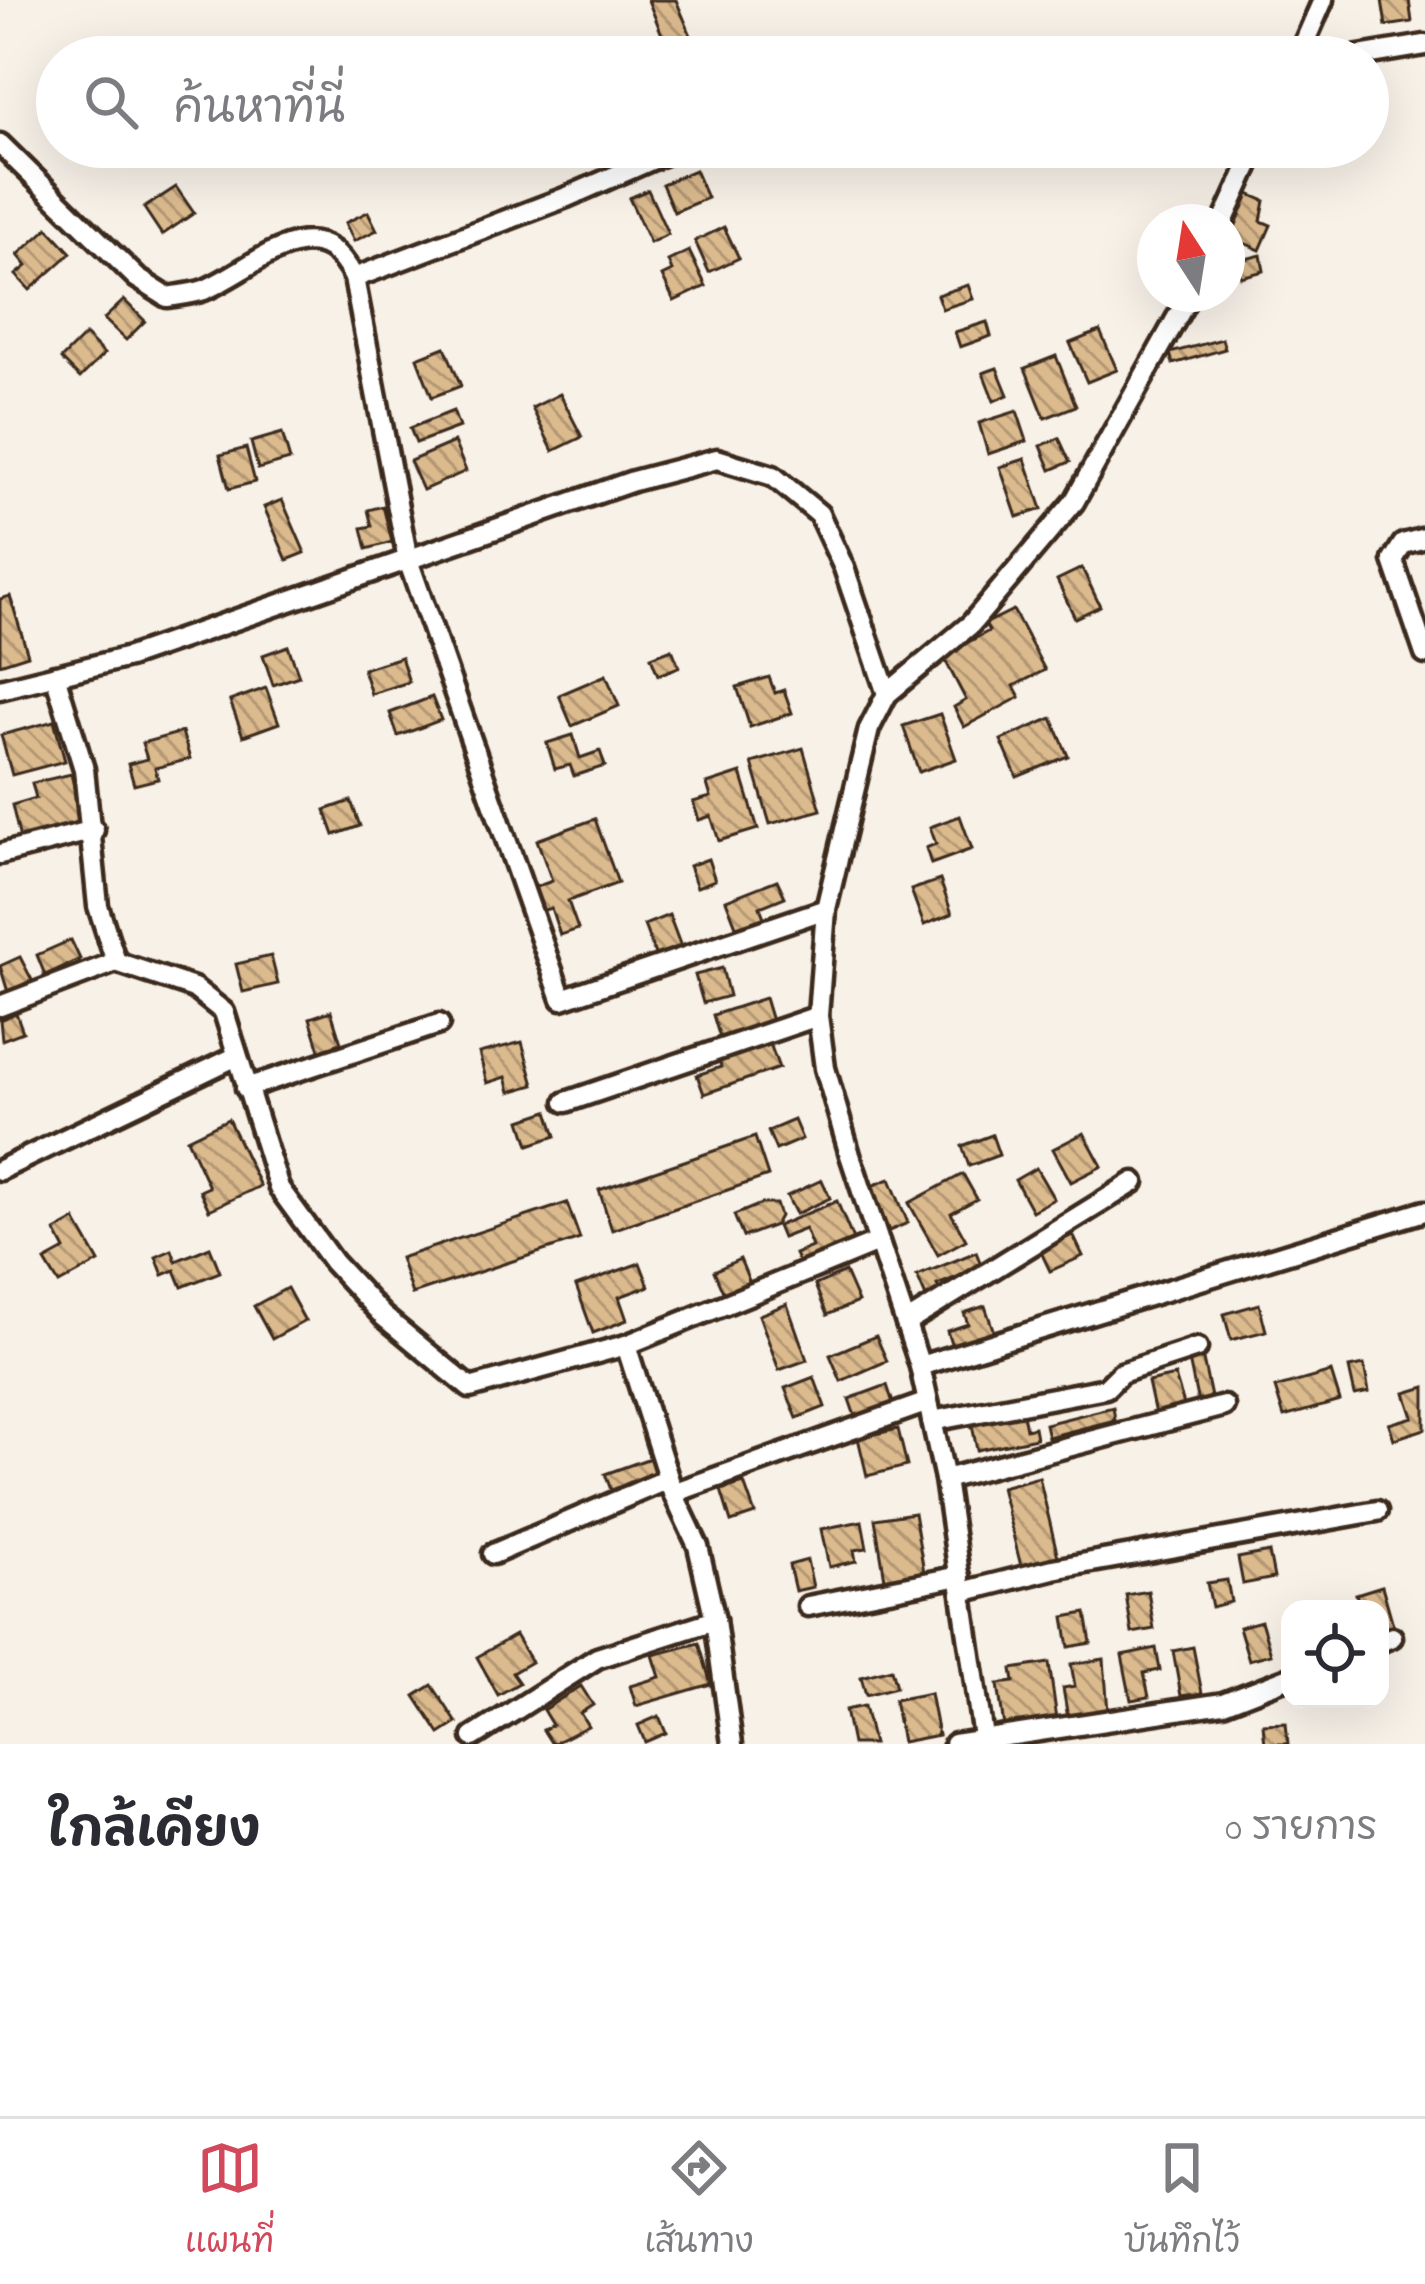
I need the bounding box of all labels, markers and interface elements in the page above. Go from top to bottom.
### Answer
search box [36,36,1389,168]
icon: search [78,69,144,135]
text: ค้นหาที่นี่ [174,78,345,144]
north arrow [1137,204,1245,312]
map controls [1281,1600,1389,1708]
button: locate [1281,1600,1389,1708]
text: ใกล้เคียง [48,1795,260,1870]
text: 0 รายการ [1225,1801,1377,1858]
tab: แผนที่ [185,2135,274,2268]
tab: เส้นทาง [644,2135,754,2268]
tab: บันทึกไว้ [1124,2135,1240,2268]

